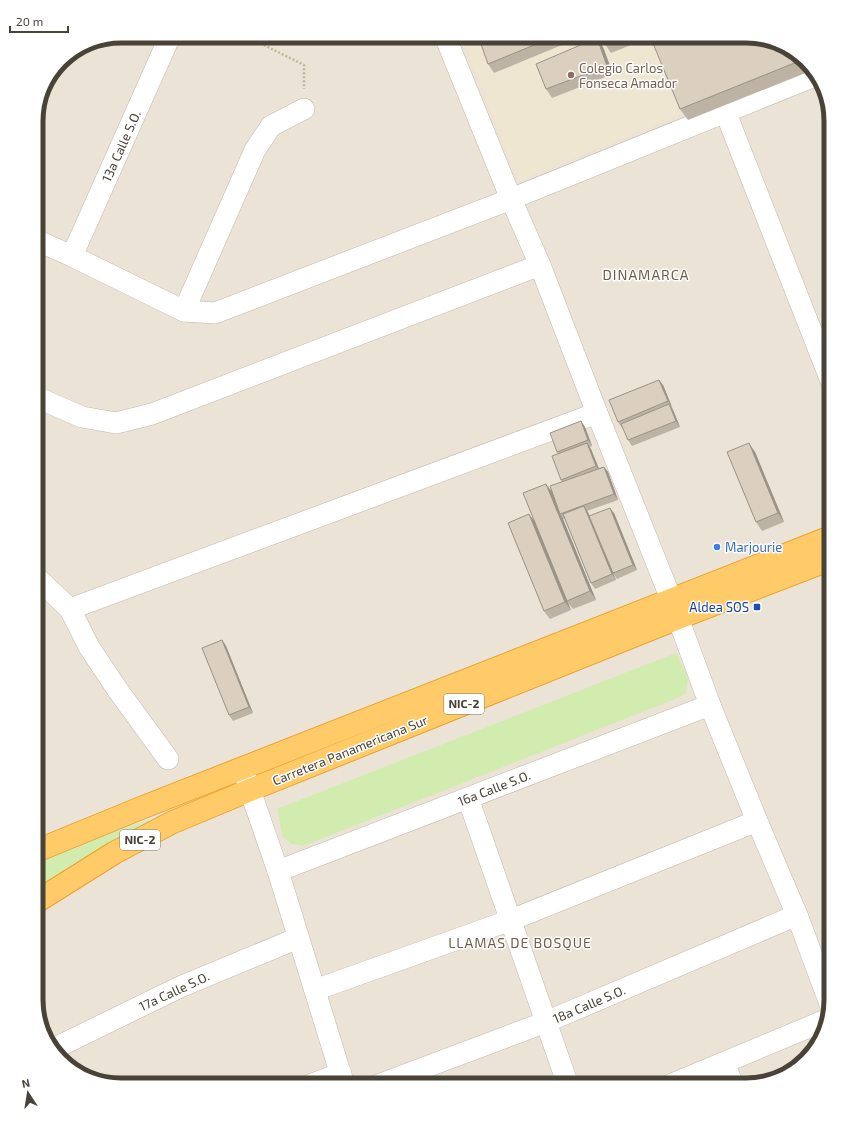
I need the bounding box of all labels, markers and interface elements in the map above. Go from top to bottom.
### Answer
scale bar [10,8,68,34]
text: 20 m [16,14,43,28]
place label: Colegio Carlos Fonseca Amador [579,60,677,91]
marker: Colegio Carlos Fonseca Amador [566,70,576,80]
street label: 13a Calle S.O. [98,108,144,184]
district label: DINAMARCA [603,266,689,283]
place label: Marjourie [725,539,782,555]
marker: Marjourie [712,542,722,552]
place label: Aldea SOS [689,599,749,615]
marker: Aldea SOS [752,602,762,612]
road number: NIC-2 [444,694,484,714]
street label: Carretera Panamericana Sur [270,711,430,789]
street label: 16a Calle S.O. [455,767,533,809]
road number: NIC-2 [120,830,160,850]
district label: LLAMAS DE BOSQUE [448,934,592,951]
street label: 17a Calle S.O. [136,968,212,1014]
street label: 18a Calle S.O. [550,982,628,1026]
north arrow [8,1073,48,1113]
text: N [21,1076,31,1090]

